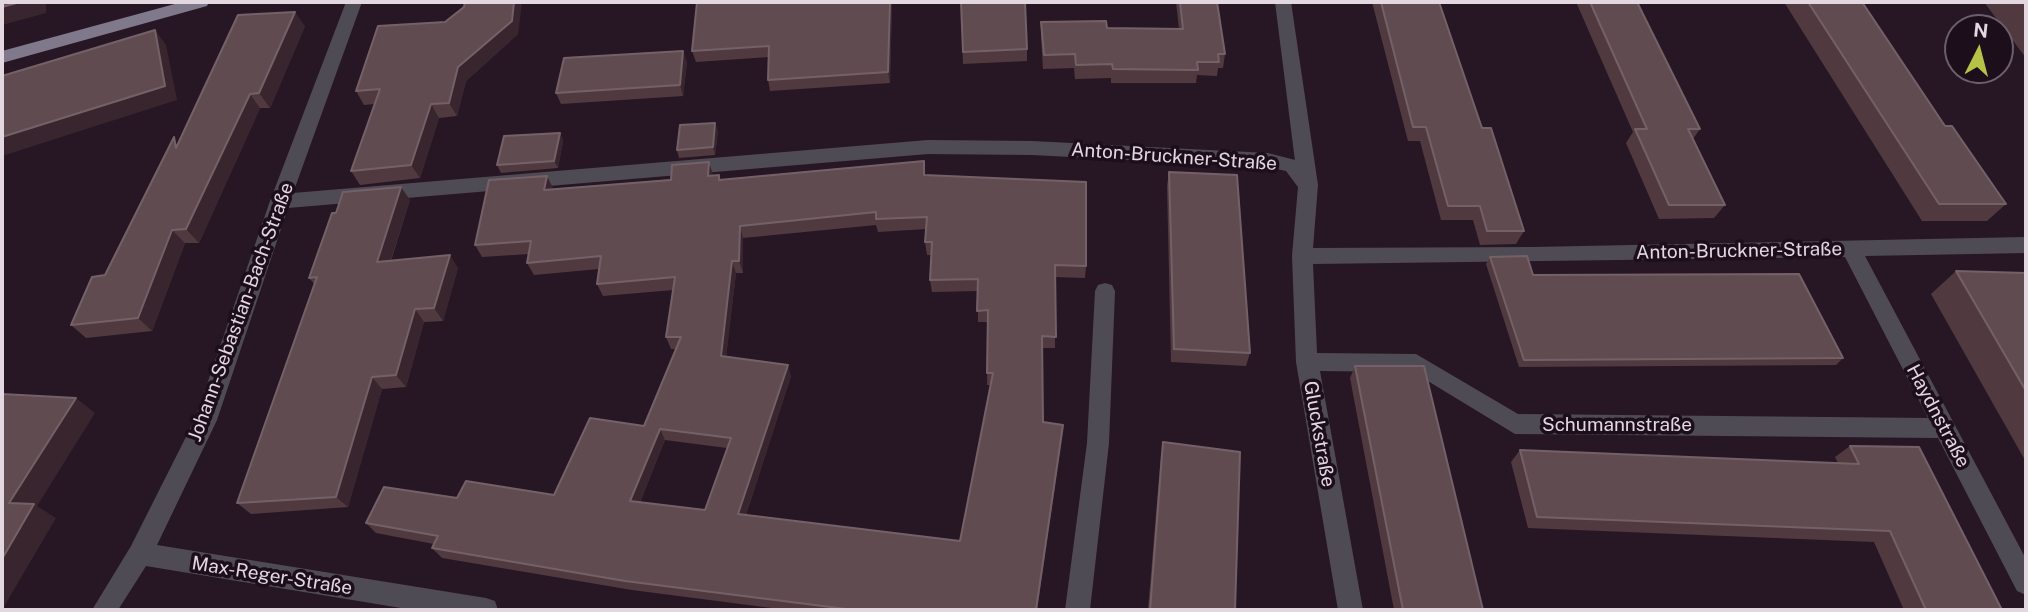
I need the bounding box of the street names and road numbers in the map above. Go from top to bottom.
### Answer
street label: Anton-Bruckner-Straße [1070,138,1278,176]
street label: Johann-Sebastian-Bach-Straße [183,179,299,445]
street label: Anton-Bruckner-Straße [1636,238,1842,264]
street label: Haydnstraße [1901,361,1975,471]
street label: Gluckstraße [1298,379,1340,489]
street label: Schumannstraße [1542,414,1692,436]
street label: Max-Reger-Straße [190,552,354,600]

